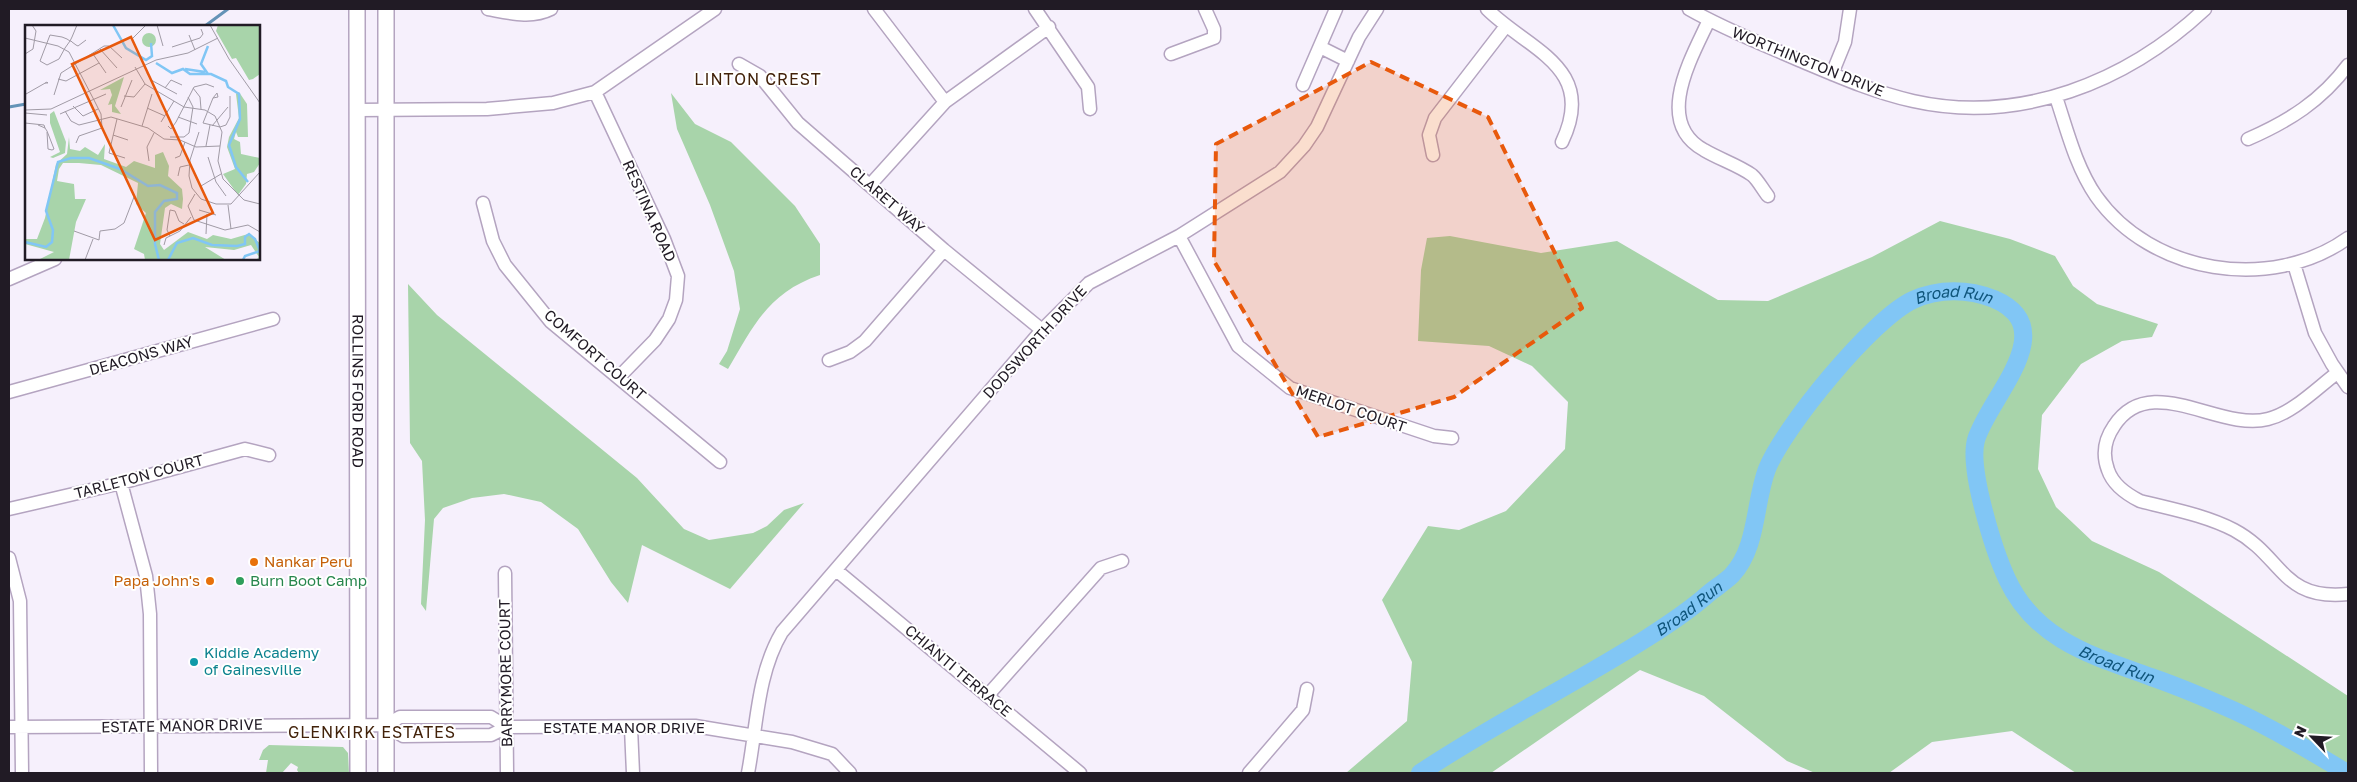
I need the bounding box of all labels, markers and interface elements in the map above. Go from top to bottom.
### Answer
street label: WORTHINGTON DRIVE [1730,22,1887,100]
inset map [25,25,260,260]
district label: LINTON CREST [694,69,822,89]
street label: RESTINA ROAD [619,157,680,264]
street label: CLARET WAY [846,162,929,237]
street label: DODSWORTH DRIVE [979,281,1090,402]
water label: Broad Run [1911,281,1996,309]
street label: COMFORT COURT [541,305,650,403]
street label: ROLLINS FORD ROAD [349,314,368,468]
street label: DEACONS WAY [87,332,195,378]
street label: MERLOT COURT [1294,381,1409,435]
street label: TARLETON COURT [72,450,205,502]
place label: Nankar Peru [264,552,353,570]
marker: Nankar Peru [248,556,260,568]
place label: Papa John's [114,571,200,589]
place label: Burn Boot Camp [250,571,367,589]
marker: Papa John's [204,575,216,587]
marker: Burn Boot Camp [234,575,246,587]
water label: Broad Run [1651,576,1727,640]
street label: BARRYMORE COURT [495,599,515,747]
street label: CHIANTI TERRACE [902,620,1016,720]
water label: Broad Run [2075,640,2158,688]
place label: Kiddie Academy of Gainesville [204,643,320,678]
marker: Kiddie Academy of Gainesville [188,656,200,668]
north arrow [2287,712,2337,762]
street label: ESTATE MANOR DRIVE [101,715,263,735]
street label: ESTATE MANOR DRIVE [543,718,705,736]
district label: GLENKIRK ESTATES [288,722,456,742]
text: N [2290,723,2310,740]

